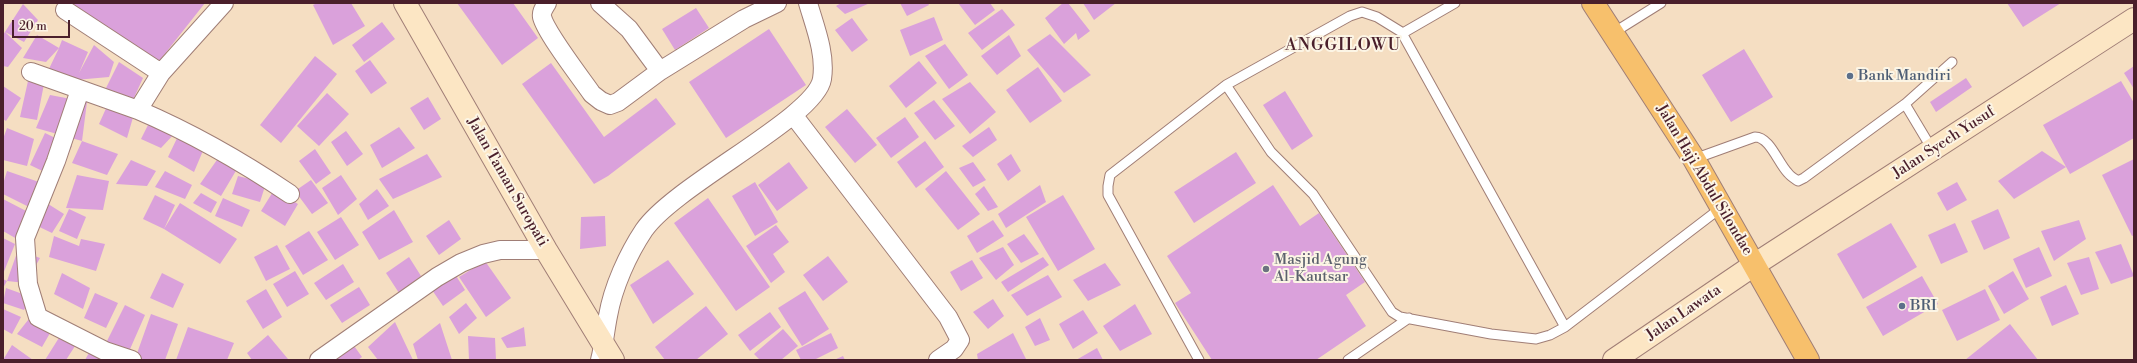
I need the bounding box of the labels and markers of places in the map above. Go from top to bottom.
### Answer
place label: Bank Mandiri [1858,67,1951,85]
marker: Bank Mandiri [1845,71,1855,81]
place label: Masjid Agung Al-Kautsar [1274,251,1367,286]
marker: Masjid Agung Al-Kautsar [1261,264,1271,274]
place label: BRI [1910,297,1937,315]
marker: BRI [1897,301,1907,311]

